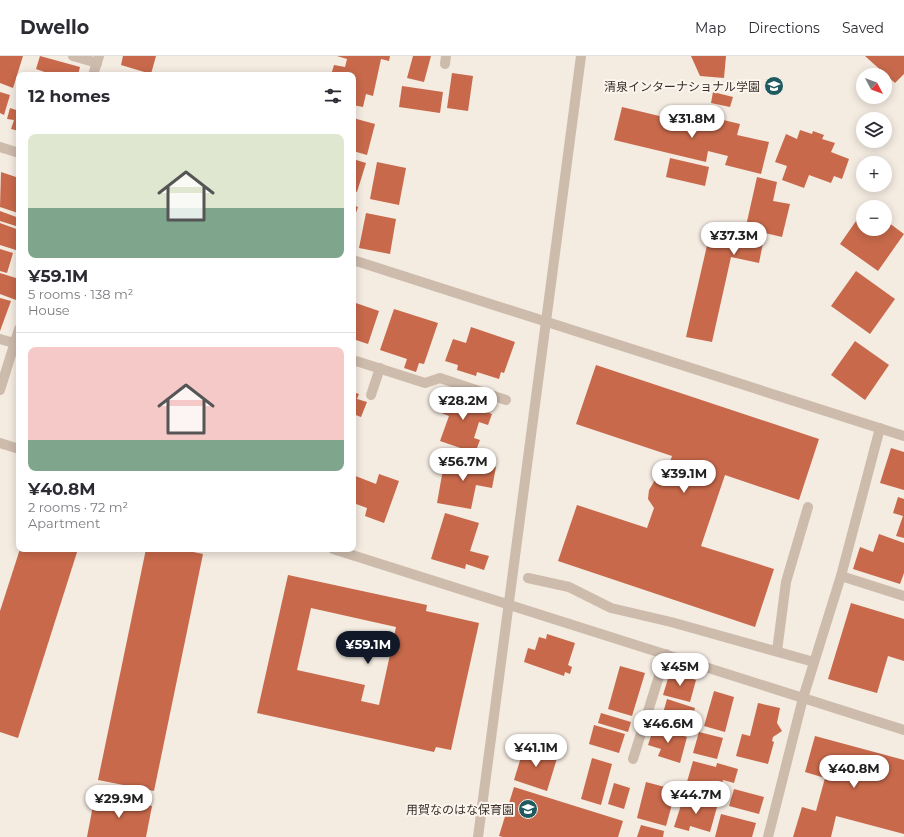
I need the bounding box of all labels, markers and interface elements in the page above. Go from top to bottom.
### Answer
text: Dwello [20,16,89,39]
text: Map [695,19,726,37]
text: Directions [748,19,820,37]
text: Saved [842,19,884,37]
north arrow [856,68,892,104]
map controls [856,68,892,236]
school or university icon: 清泉インターナショナル学園 [763,75,785,97]
place label: 清泉インターナショナル学園 [604,79,760,94]
icon: filters [322,85,344,107]
text: 12 homes [28,86,110,106]
pin: ¥31.8M [659,105,725,139]
text: ¥31.8M [668,110,716,126]
button: layers [856,112,892,148]
button: + [856,156,892,192]
icon: home [150,160,222,232]
button: − [856,200,892,236]
pin: ¥37.3M [701,222,767,256]
text: ¥37.3M [710,227,758,243]
text: ¥59.1M [28,266,88,286]
text: 5 rooms · 138 m² [28,286,133,302]
text: House [28,302,70,318]
icon: home [150,373,222,445]
pin: ¥28.2M [430,387,496,421]
text: ¥28.2M [438,392,488,408]
pin: ¥56.7M [430,448,496,482]
text: ¥56.7M [438,453,488,469]
pin: ¥39.1M [651,460,717,494]
text: ¥39.1M [661,465,707,481]
text: ¥40.8M [28,479,95,499]
text: 2 rooms · 72 m² [28,499,128,515]
text: Apartment [28,515,100,531]
pin: ¥59.1M [335,631,401,665]
text: ¥59.1M [345,636,391,652]
pin: ¥45M [656,653,704,687]
text: ¥45M [661,658,699,674]
pin: ¥46.6M [635,710,701,744]
text: ¥46.6M [643,715,693,731]
pin: ¥41.1M [503,734,569,768]
text: ¥41.1M [514,739,558,755]
pin: ¥40.8M [821,755,887,789]
text: ¥40.8M [828,760,880,776]
pin: ¥44.7M [663,781,729,815]
pin: ¥29.9M [86,785,152,819]
text: ¥44.7M [670,786,722,802]
text: ¥29.9M [94,790,144,806]
school or university icon: 用賀なのはな保育園 [517,798,539,820]
place label: 用賀なのはな保育園 [406,802,514,817]

